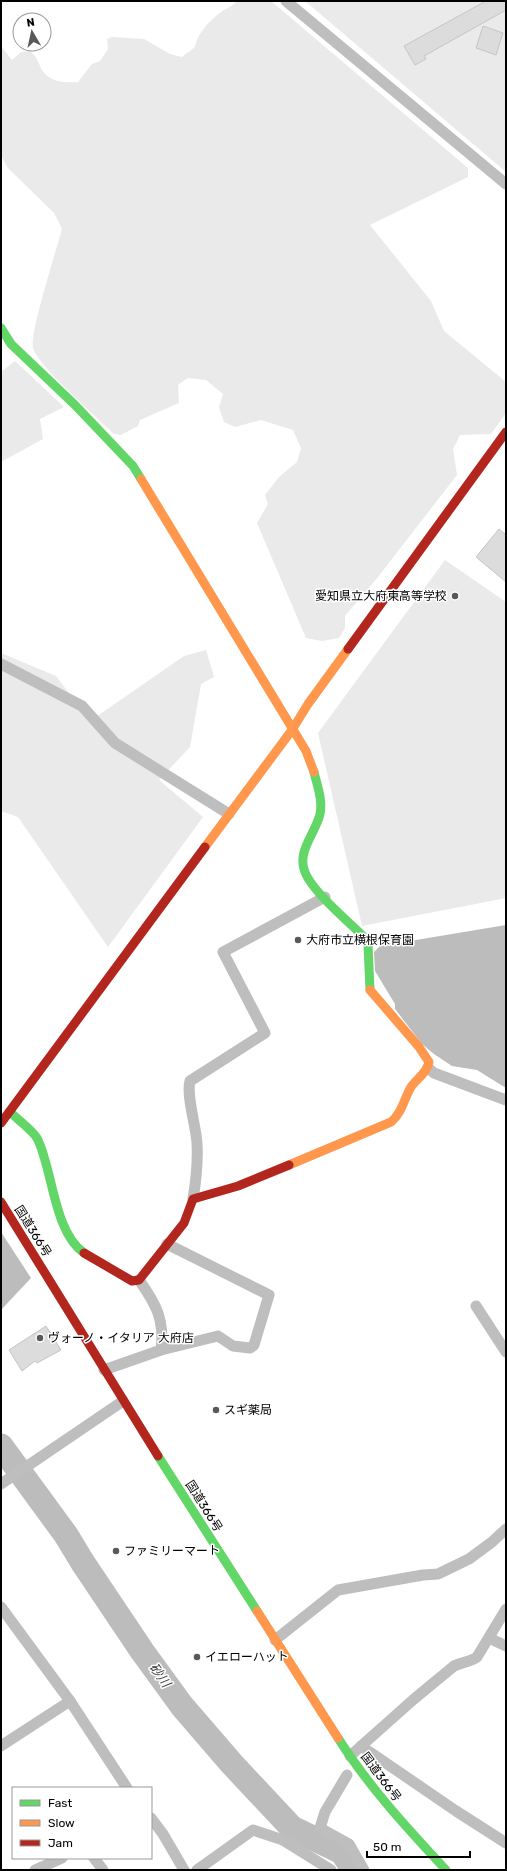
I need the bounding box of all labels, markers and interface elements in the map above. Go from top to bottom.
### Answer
north arrow [12,12,52,52]
text: N [26,16,36,30]
place label: 愛知県立大府東高等学校 [315,589,447,603]
marker: 愛知県立大府東高等学校 [450,591,460,601]
place label: 大府市立横根保育園 [306,933,414,947]
marker: 大府市立横根保育園 [293,935,303,945]
street label: 国道366号 [12,1203,54,1259]
place label: ヴォーノ・イタリア 大府店 [48,1331,194,1345]
marker: ヴォーノ・イタリア 大府店 [35,1333,45,1343]
place label: スギ薬局 [224,1403,272,1417]
marker: スギ薬局 [211,1405,221,1415]
street label: 国道366号 [183,1478,225,1534]
place label: ファミリーマート [124,1544,220,1558]
marker: ファミリーマート [111,1546,121,1556]
place label: イエローハット [205,1650,289,1664]
marker: イエローハット [192,1652,202,1662]
water label: 砂川 [146,1660,175,1692]
street label: 国道366号 [358,1750,404,1804]
legend [12,1787,152,1859]
text: Fast [48,1796,72,1810]
text: Slow [48,1816,75,1830]
scale bar [367,1833,470,1859]
text: Jam [48,1836,73,1850]
text: 50 m [373,1840,401,1854]

